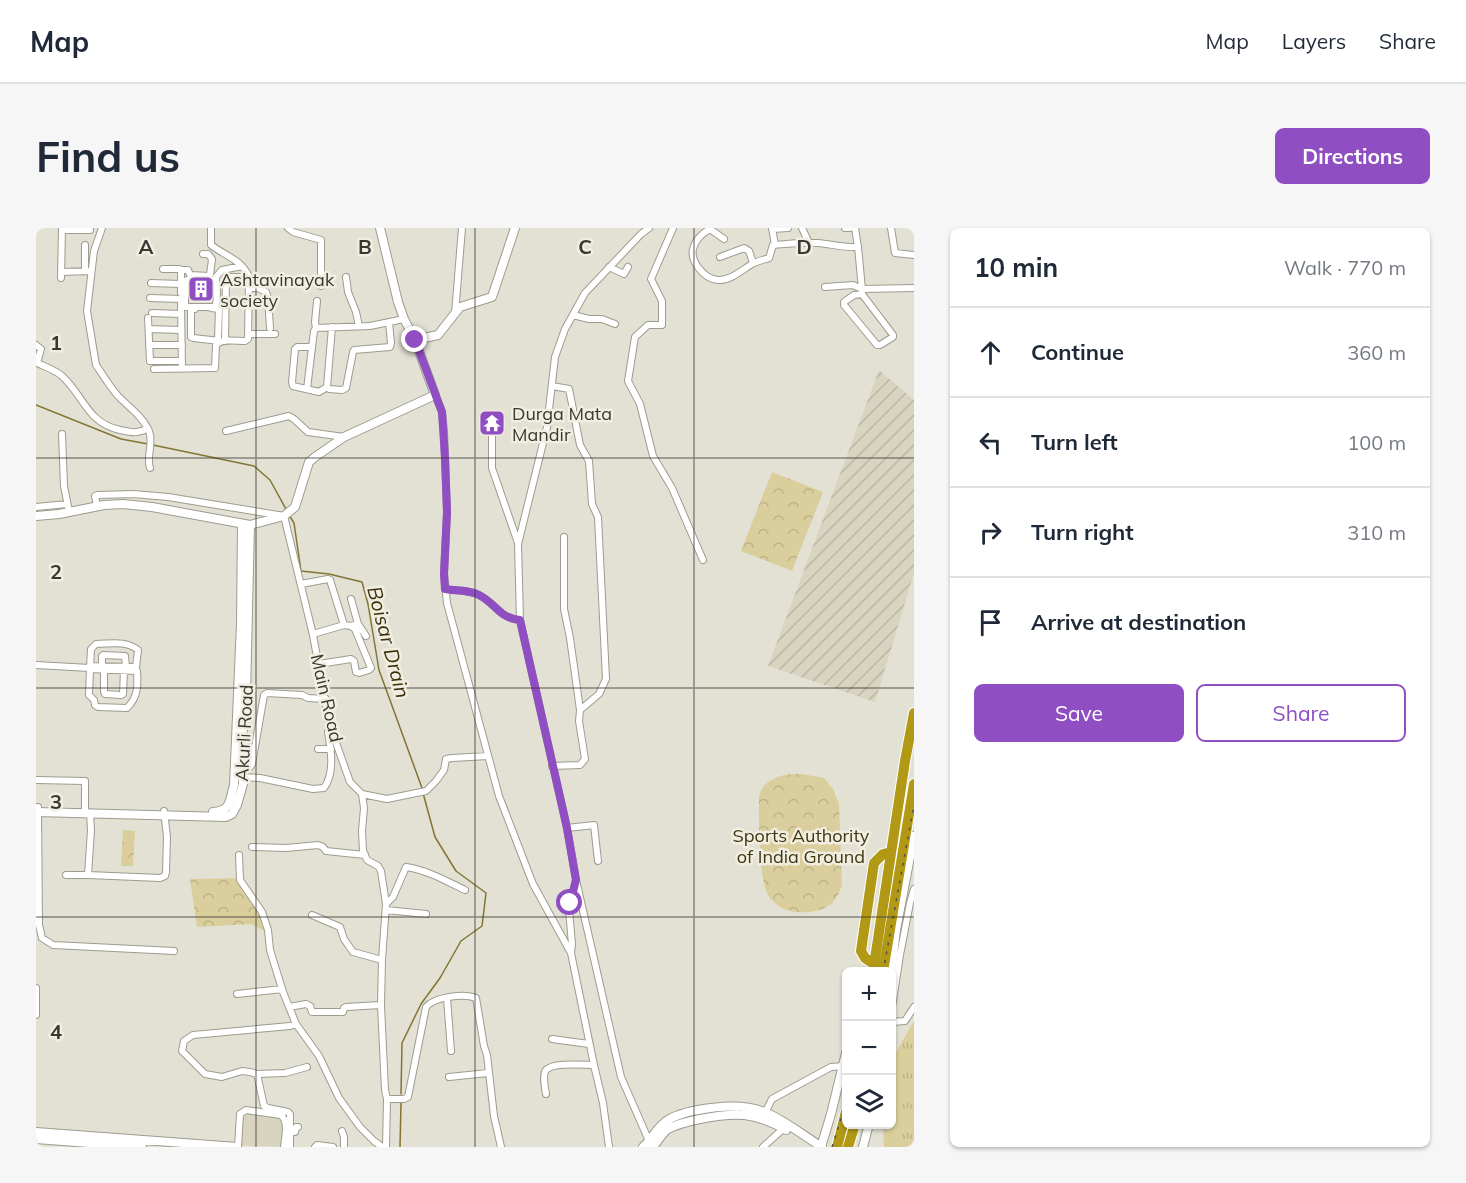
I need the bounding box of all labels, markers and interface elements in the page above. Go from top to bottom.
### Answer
text: Map [30,24,89,59]
text: Map [1206,28,1249,54]
text: Layers [1282,28,1346,54]
text: Share [1379,28,1436,54]
button: Directions [1275,128,1430,184]
text: Find us [36,130,180,183]
text: A [139,234,154,259]
text: B [358,234,372,259]
text: C [578,234,592,259]
text: D [796,234,812,259]
text: 10 min [974,251,1058,284]
text: Walk · 770 m [1284,255,1406,280]
place label: Ashtavinayak society [220,268,335,312]
building icon: Ashtavinayak society [186,274,216,304]
route end [401,326,427,352]
text: 1 [50,330,62,355]
icon: ahead [974,336,1007,369]
text: Continue [1031,338,1124,366]
text: 360 m [1347,340,1406,365]
place label: Durga Mata Mandir [512,402,612,446]
temple icon: Durga Mata Mandir [477,408,507,438]
icon: left [974,426,1007,459]
text: Turn left [1031,428,1118,456]
text: 100 m [1347,430,1406,455]
icon: right [974,516,1007,549]
text: Turn right [1031,518,1134,546]
text: 310 m [1347,520,1406,545]
text: 2 [50,559,62,584]
water label: Boisar Drain [362,583,416,701]
icon: arrive [974,606,1007,639]
text: Arrive at destination [1031,608,1246,636]
street label: Main Road [306,652,348,744]
street label: Akurli Road [230,684,258,782]
button: Save [974,684,1184,742]
button: Share [1196,684,1406,742]
text: 3 [50,789,62,814]
park label: Sports Authority of India Ground [733,824,870,868]
route start [556,889,582,915]
map controls [842,967,896,1129]
button: + [842,967,896,1021]
text: 4 [50,1019,62,1044]
button: − [842,1021,896,1075]
button: layers [842,1075,896,1129]

